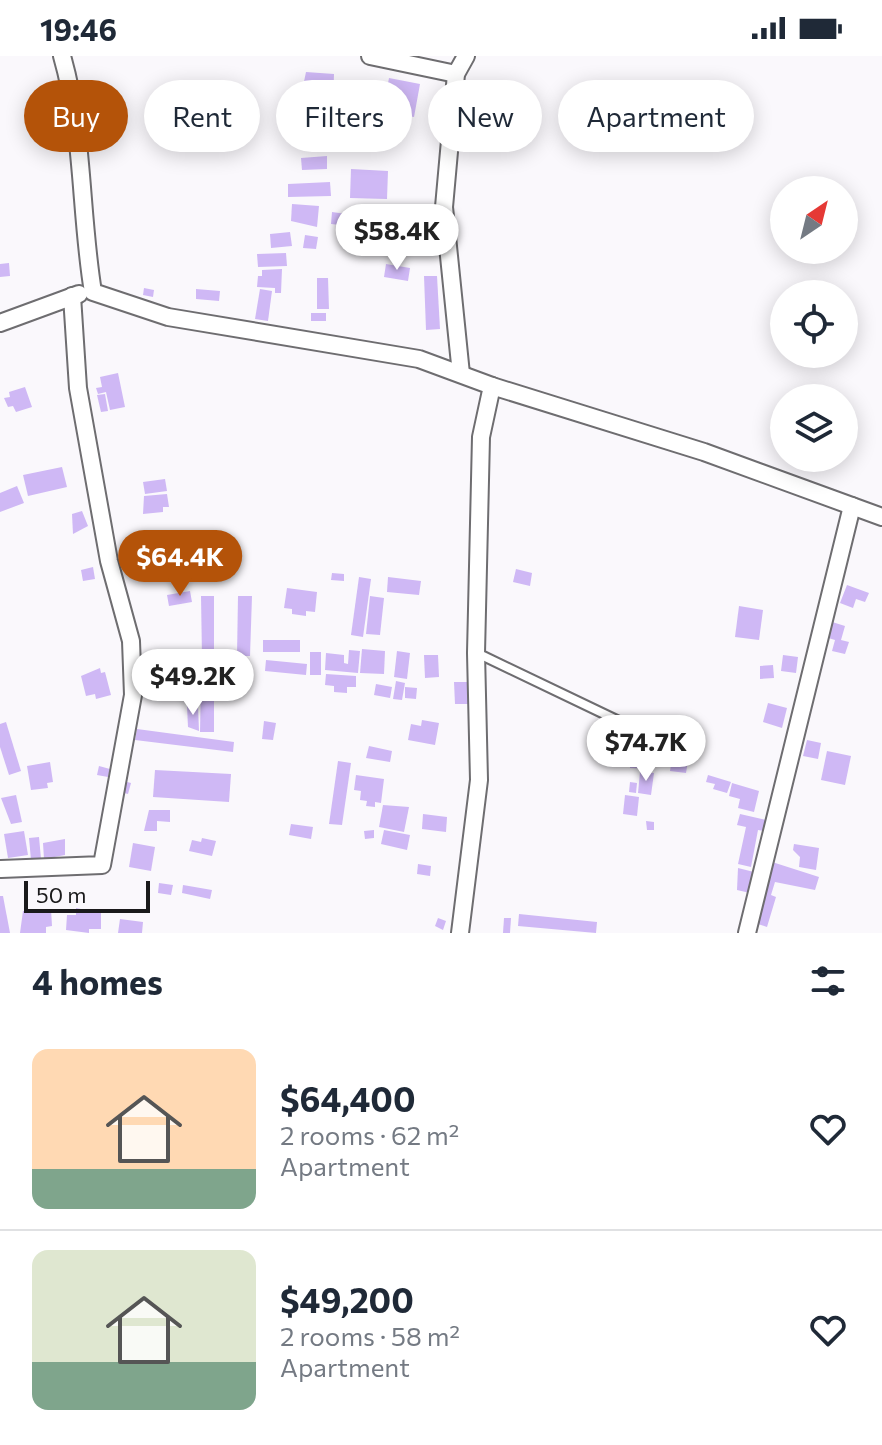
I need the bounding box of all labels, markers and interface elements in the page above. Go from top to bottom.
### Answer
text: 19:46 [40,10,117,47]
chip: Buy [24,80,128,152]
chip: Rent [144,80,260,152]
chip: Filters [276,80,412,152]
chip: New [428,80,542,152]
chip: Apartment [558,80,754,152]
north arrow [770,176,858,264]
map controls [770,176,858,472]
pin: $58.4K [332,204,462,272]
text: $58.4K [354,214,440,245]
button: locate [770,280,858,368]
button: layers [770,384,858,472]
pin: $64.4K [115,530,245,598]
text: $64.4K [136,540,224,571]
pin: $49.2K [128,649,258,717]
text: $49.2K [150,659,236,690]
pin: $74.7K [581,715,711,783]
text: $74.7K [605,725,687,756]
scale bar [24,877,150,913]
text: 50 m [36,881,86,908]
icon: filters [806,959,850,1003]
text: 4 homes [32,960,163,1002]
text: $64,400 [280,1077,416,1119]
icon: home [96,1081,192,1177]
icon: heart [806,1107,850,1151]
text: 2 rooms · 62 m² [280,1119,459,1150]
text: Apartment [280,1150,410,1181]
text: $49,200 [280,1278,414,1320]
icon: home [96,1282,192,1378]
icon: heart [806,1308,850,1352]
text: 2 rooms · 58 m² [280,1320,460,1351]
text: Apartment [280,1351,410,1382]

